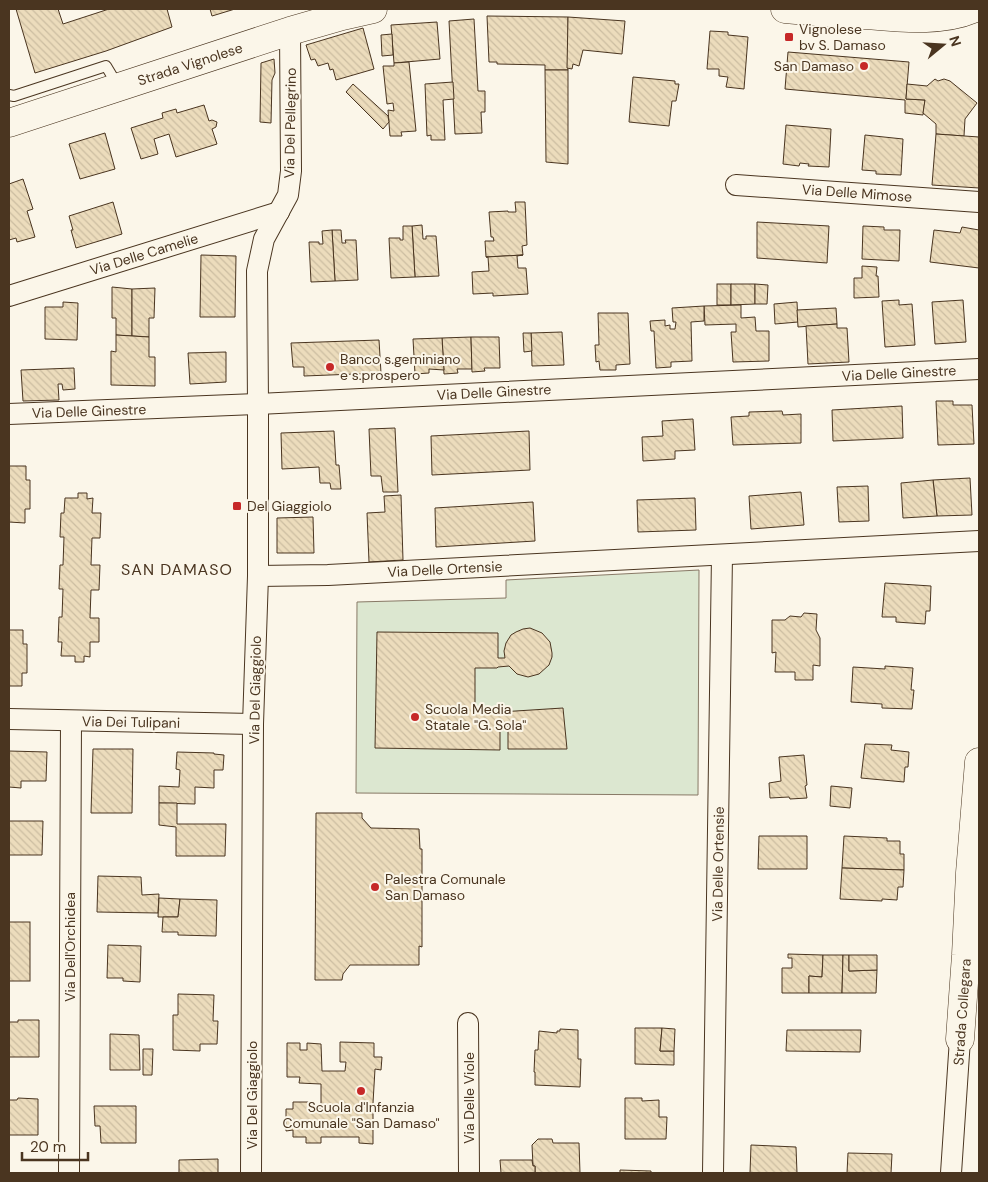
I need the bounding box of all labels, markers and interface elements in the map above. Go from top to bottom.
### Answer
place label: Vignolese bv S. Damaso [799,20,886,54]
north arrow [918,20,968,70]
marker: Vignolese bv S. Damaso [783,31,795,43]
text: N [945,33,966,49]
street label: Strada Vignolese [135,39,245,89]
place label: San Damaso [774,57,854,75]
marker: San Damaso [858,60,870,72]
street label: Via Del Pellegrino [280,67,300,179]
street label: Via Delle Mimose [801,180,913,206]
street label: Via Delle Camelie [88,229,200,279]
place label: Banco s.geminiano e s.prospero [340,350,461,384]
marker: Banco s.geminiano e s.prospero [324,361,336,373]
street label: Via Delle Ginestre [841,361,957,385]
street label: Via Delle Ginestre [436,380,552,404]
street label: Via Delle Ginestre [31,400,147,422]
place label: Del Giaggiolo [247,497,332,515]
marker: Del Giaggiolo [231,500,243,512]
street label: Via Delle Ortensie [387,557,503,581]
district label: SAN DAMASO [121,559,233,580]
street label: Via Del Giaggiolo [245,635,265,745]
place label: Scuola Media Statale "G. Sola" [425,700,526,734]
marker: Scuola Media Statale "G. Sola" [409,711,421,723]
street label: Via Dei Tulipani [82,712,180,732]
street label: Via Delle Ortensie [708,806,728,922]
place label: Palestra Comunale San Damaso [385,870,506,904]
marker: Palestra Comunale San Damaso [369,881,381,893]
street label: Via Dell'Orchidea [61,892,79,1002]
street label: Strada Collegara [949,958,975,1066]
street label: Via Del Giaggiolo [243,1041,261,1149]
street label: Via Delle Viole [460,1052,478,1144]
marker: Scuola d'Infanzia Comunale "San Damaso" [355,1085,367,1097]
place label: Scuola d'Infanzia Comunale "San Damaso" [283,1098,440,1132]
scale bar [22,1130,89,1162]
text: 20 m [30,1137,66,1157]

